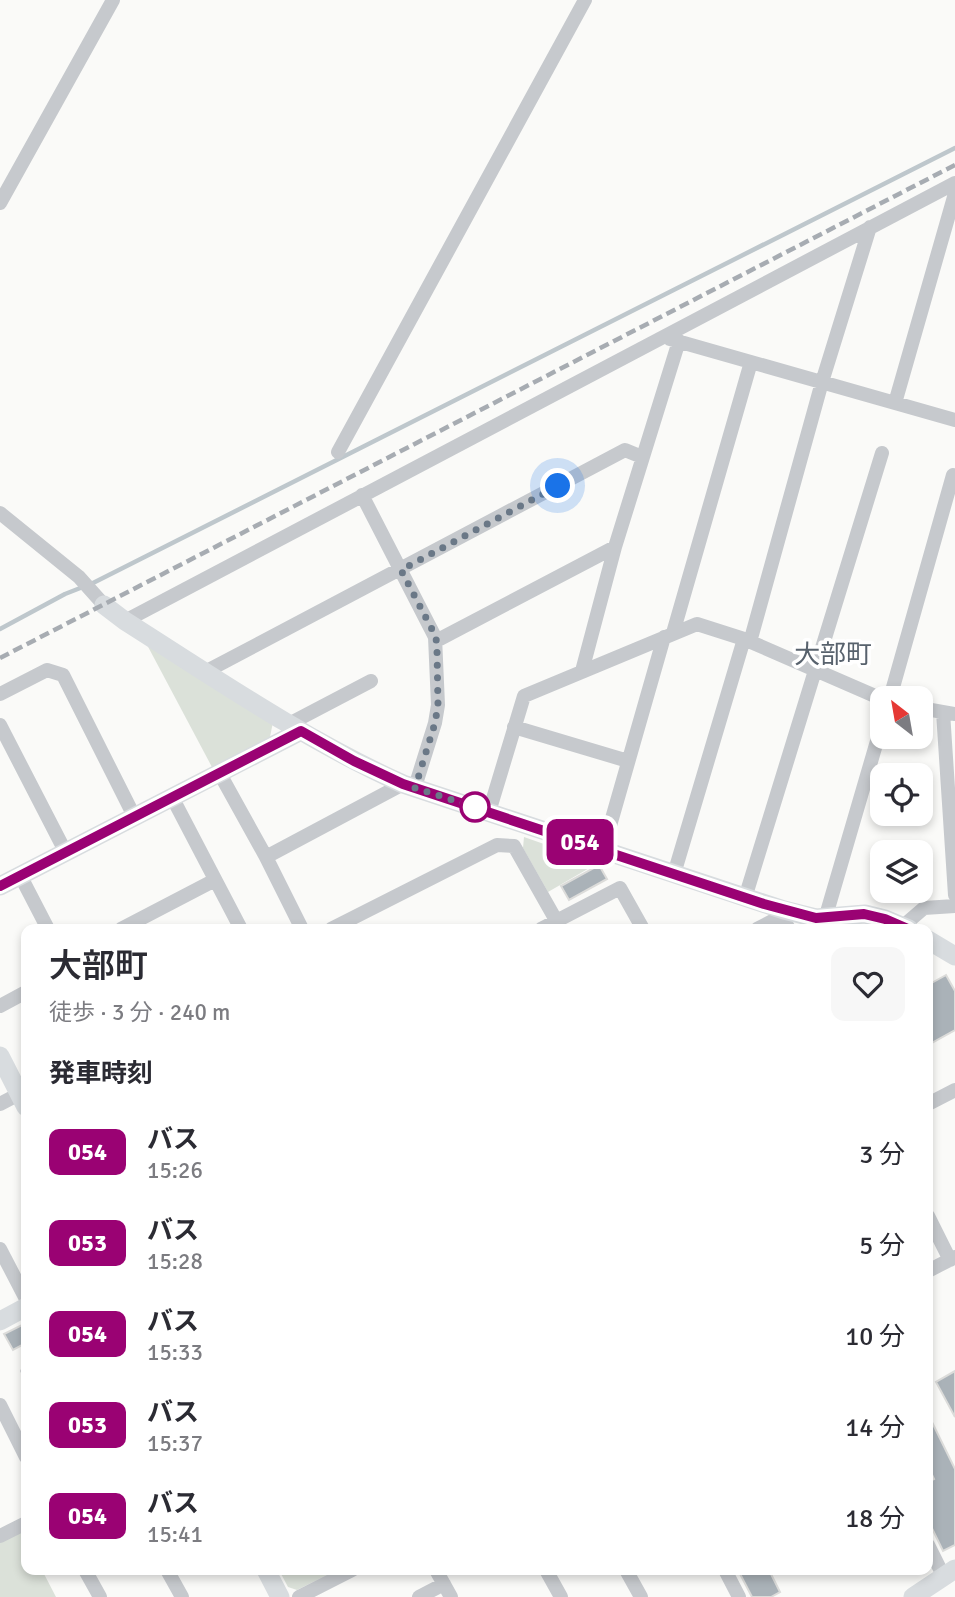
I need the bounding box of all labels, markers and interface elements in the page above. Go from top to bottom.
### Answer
your location [540,468,575,503]
district label: 大部町 [794,639,872,671]
north arrow [870,686,933,749]
map controls [870,686,933,903]
button: locate [870,763,933,826]
unlabelled marker [460,792,490,822]
line badge: 054 [540,819,620,865]
text: 054 [561,827,599,857]
button: layers [870,840,933,903]
text: 大部町 [49,946,148,987]
button: heart [831,947,905,1021]
text: 徒歩 · 3 分 · 240 m [49,998,230,1027]
text: 発車時刻 [49,1058,153,1090]
text: バス [147,1124,199,1156]
text: 054 [68,1137,107,1167]
text: 3 分 [859,1139,905,1171]
text: 15:26 [147,1156,203,1185]
text: バス [147,1215,199,1247]
text: 053 [68,1228,107,1258]
text: 5 分 [859,1230,905,1262]
text: 15:28 [147,1247,203,1276]
text: バス [147,1306,199,1338]
text: 054 [68,1319,107,1349]
text: 10 分 [845,1321,905,1353]
text: 15:33 [147,1338,203,1367]
text: バス [147,1397,199,1429]
text: 053 [68,1410,107,1440]
text: 14 分 [845,1412,905,1444]
text: 15:37 [147,1429,203,1458]
text: バス [147,1488,199,1520]
text: 054 [68,1501,107,1531]
text: 18 分 [845,1503,905,1535]
text: 15:41 [147,1520,203,1549]

